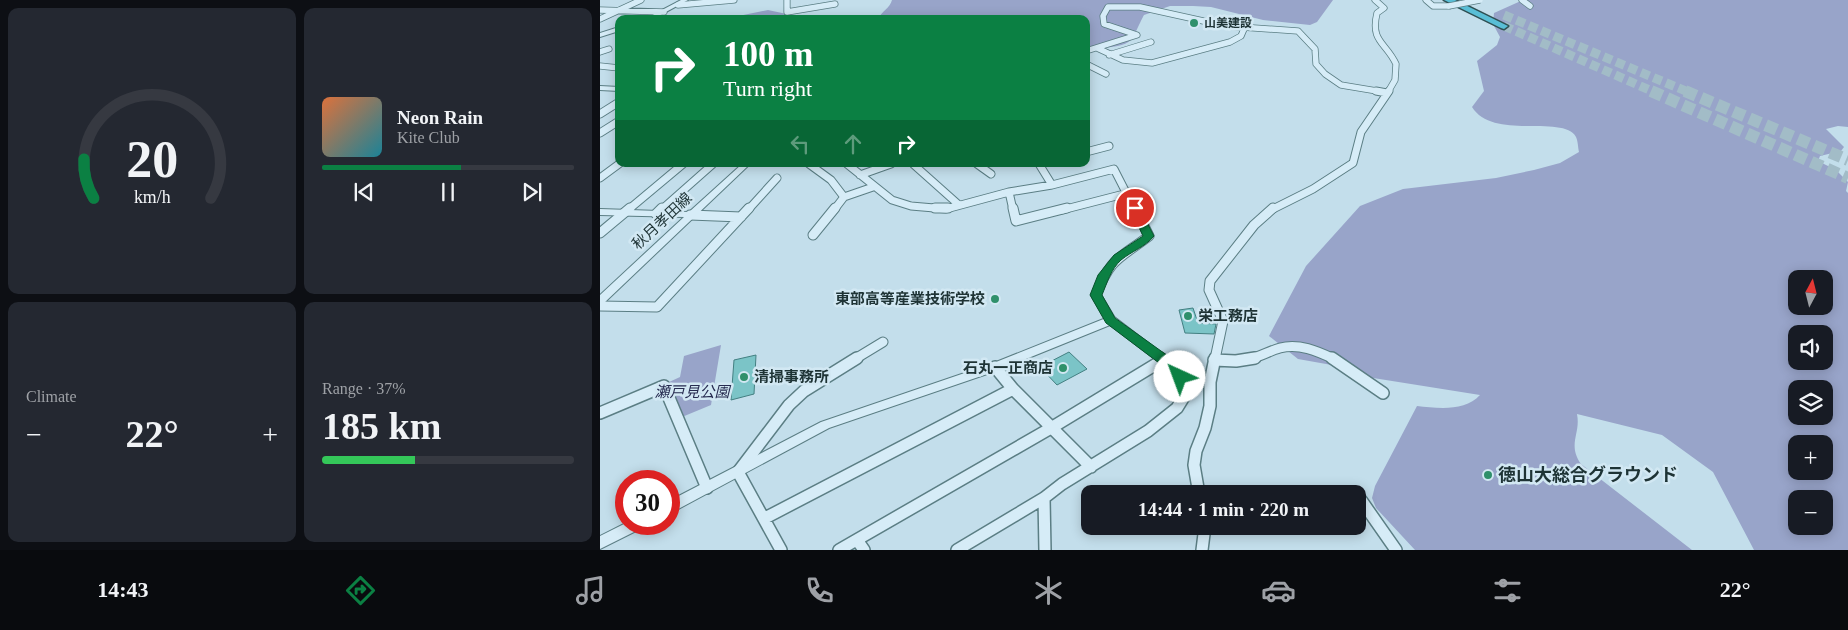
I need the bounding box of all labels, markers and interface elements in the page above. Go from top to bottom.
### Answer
place label: 山美建設 [1204,16,1252,30]
marker: 山美建設 [1188,17,1200,29]
icon: right [640,35,705,100]
text: 100 m [723,35,813,74]
text: Turn right [723,76,812,101]
text: Neon Rain [397,107,483,128]
text: Kite Club [397,129,460,146]
icon: left [786,130,814,158]
icon: ahead [839,130,867,158]
icon: right [892,130,920,158]
text: 20 [126,131,178,188]
icon: previous [350,178,378,206]
icon: pause [434,178,462,206]
icon: next [518,178,546,206]
text: km/h [134,187,170,207]
pin [1114,187,1156,229]
street label: 秋月孝田線 [629,190,695,252]
icon: arrive [1121,194,1149,222]
north arrow [1788,270,1832,315]
map controls [1788,270,1833,535]
place label: 東部高等産業技術学校 [835,291,985,307]
marker: 東部高等産業技術学校 [989,293,1001,305]
place label: 栄工務店 [1198,308,1258,324]
marker: 栄工務店 [1182,310,1194,322]
button: sound [1788,325,1833,370]
position arrow [1153,350,1205,402]
place label: 石丸一正商店 [963,360,1053,376]
marker: 石丸一正商店 [1057,362,1069,374]
place label: 清掃事務所 [754,369,829,385]
marker: 清掃事務所 [738,371,750,383]
text: Range · 37% [322,380,406,397]
button: layers [1788,380,1833,425]
park label: 瀬戸見公園 [654,384,731,400]
text: Climate [26,388,77,405]
text: 185 km [322,405,441,447]
text: 22° [125,413,179,455]
text: − [26,419,42,450]
text: + [262,419,278,450]
button: + [1788,435,1833,480]
place label: 徳山大総合グラウンド [1498,465,1678,485]
marker: 徳山大総合グラウンド [1482,469,1494,481]
speed limit sign: 30 [615,470,680,535]
button: − [1788,490,1833,535]
text: 14:44 · 1 min · 220 m [1138,499,1309,520]
icon: directions [343,573,378,608]
icon: music [573,573,608,608]
icon: phone [802,573,837,608]
icon: climate [1031,573,1066,608]
icon: car [1261,573,1296,608]
icon: filters [1490,573,1525,608]
text: 14:43 [97,577,149,602]
text: 22° [1720,577,1751,602]

